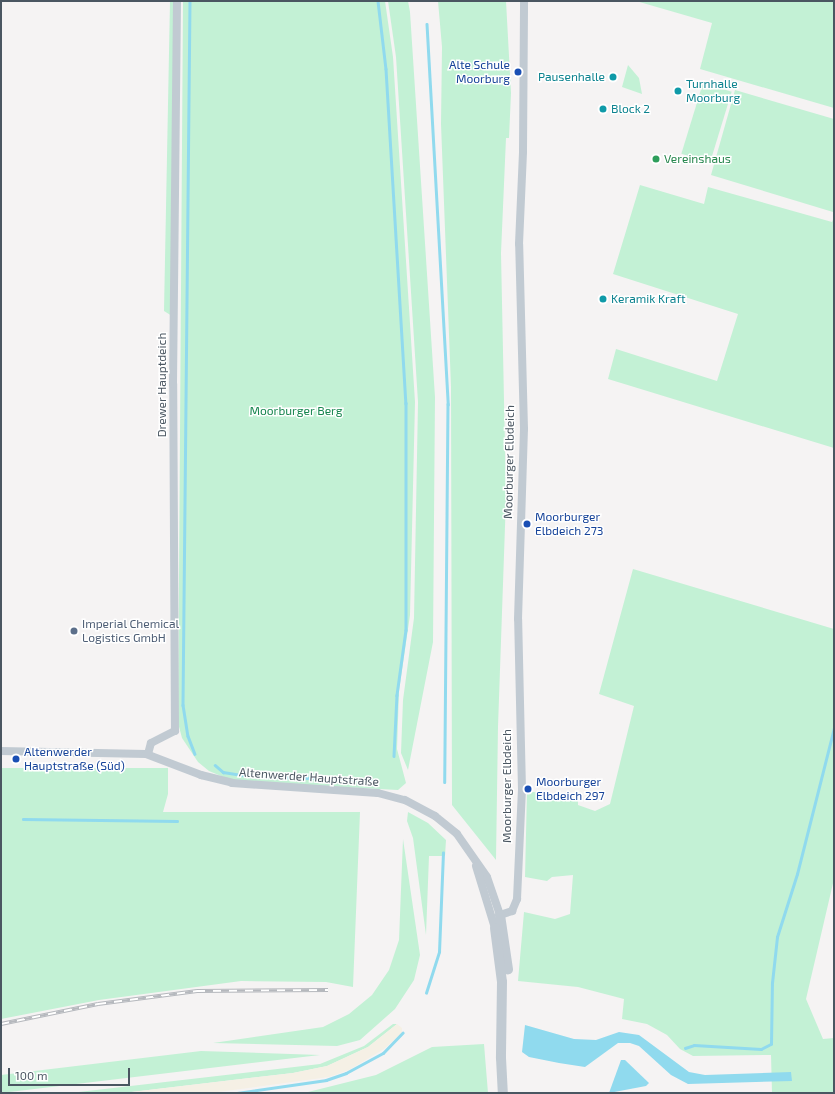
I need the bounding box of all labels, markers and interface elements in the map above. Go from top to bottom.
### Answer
place label: Alte Schule Moorburg [449,58,510,86]
marker: Alte Schule Moorburg [513,67,523,77]
place label: Pausenhalle [538,70,605,84]
marker: Pausenhalle [608,72,618,82]
place label: Turnhalle Moorburg [686,77,740,105]
marker: Turnhalle Moorburg [673,86,683,96]
place label: Block 2 [611,102,650,116]
marker: Block 2 [598,104,608,114]
place label: Vereinshaus [664,152,731,166]
marker: Vereinshaus [651,154,661,164]
place label: Keramik Kraft [611,292,686,306]
marker: Keramik Kraft [598,294,608,304]
street label: Drewer Hauptdeich [155,333,169,437]
park label: Moorburger Berg [249,404,343,418]
street label: Moorburger Elbdeich [501,405,517,519]
place label: Moorburger Elbdeich 273 [535,510,603,538]
marker: Moorburger Elbdeich 273 [522,519,532,529]
place label: Imperial Chemical Logistics GmbH [82,617,179,645]
marker: Imperial Chemical Logistics GmbH [69,626,79,636]
street label: Moorburger Elbdeich [500,729,514,843]
place label: Altenwerder Hauptstraße (Süd) [24,745,125,773]
marker: Altenwerder Hauptstraße (Süd) [11,754,21,764]
street label: Altenwerder Hauptstraße [239,765,379,789]
place label: Moorburger Elbdeich 297 [536,775,605,803]
marker: Moorburger Elbdeich 297 [523,784,533,794]
scale bar [10,1060,132,1086]
text: 100 m [15,1068,47,1082]

